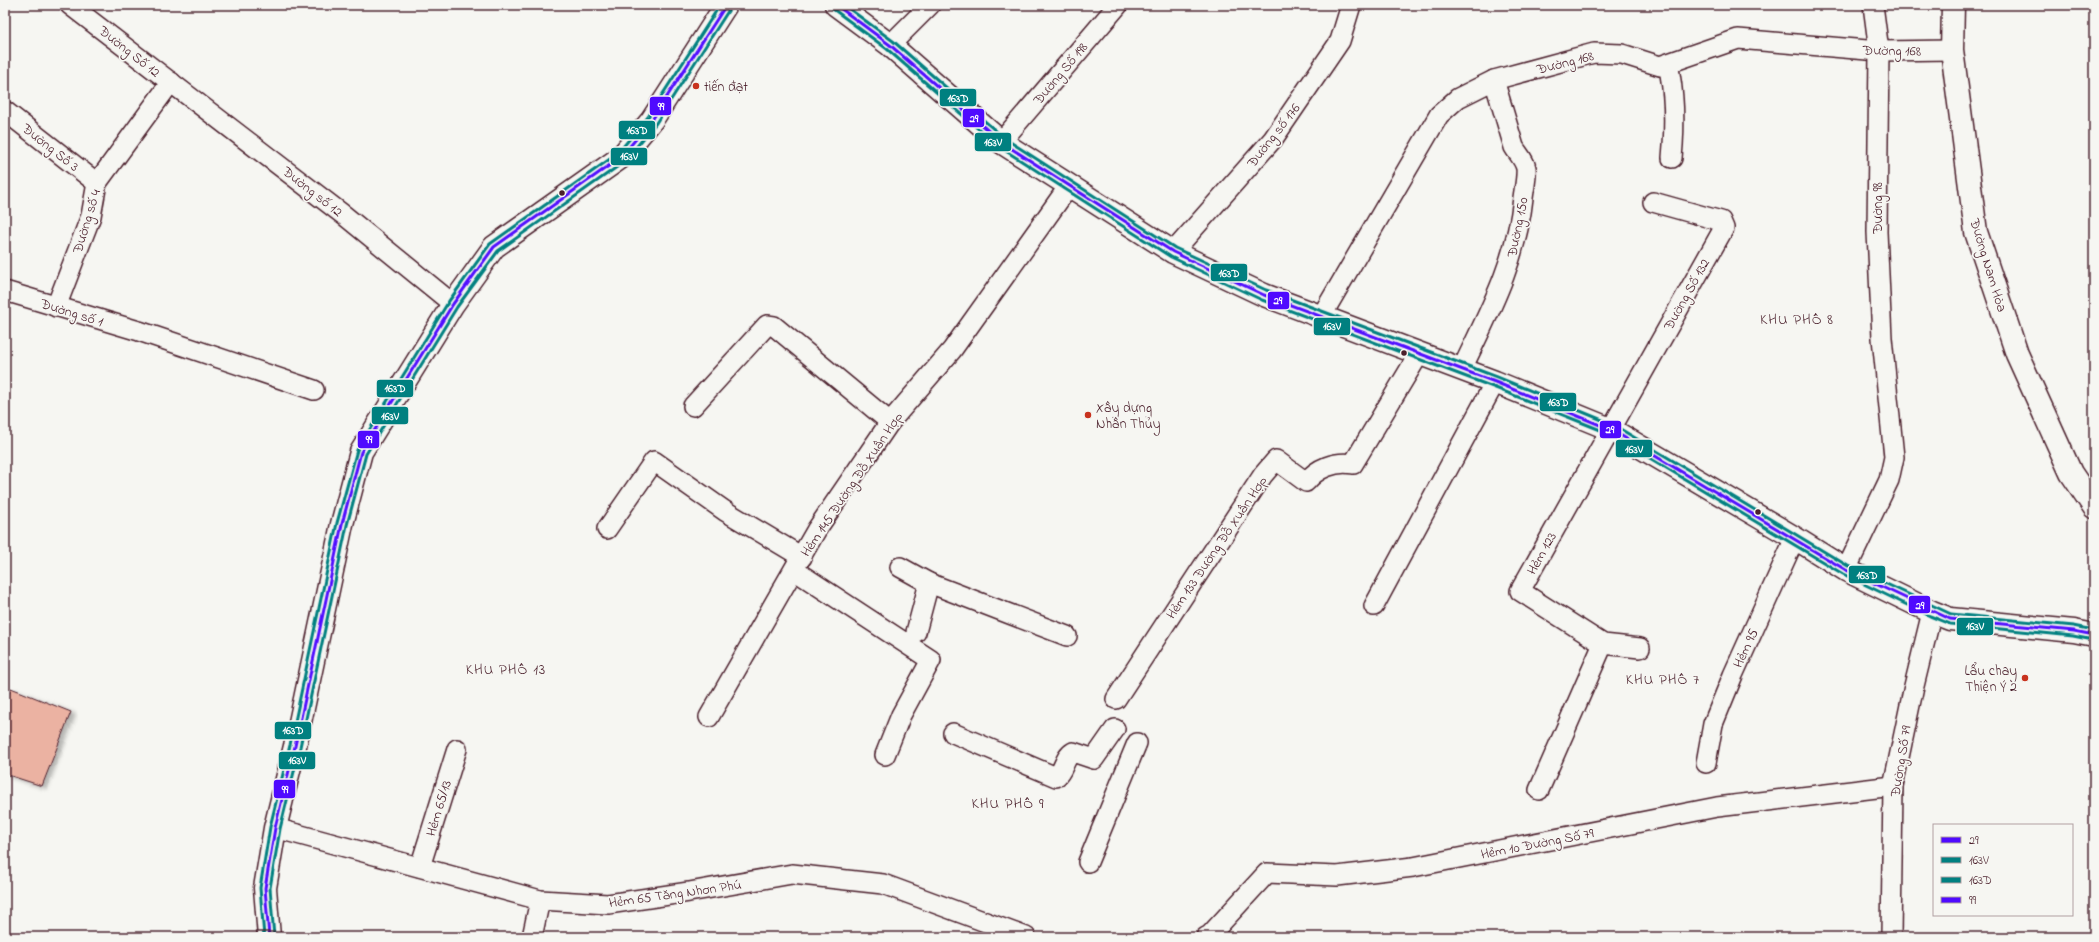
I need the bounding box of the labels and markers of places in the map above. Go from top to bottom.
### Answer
place label: tiến đạt [704,77,748,98]
marker: tiến đạt [691,81,701,91]
unlabelled marker [557,188,567,198]
unlabelled marker [1399,348,1409,358]
place label: Xây dựng Nhân Thủy [1096,398,1161,436]
marker: Xây dựng Nhân Thủy [1083,410,1093,420]
unlabelled marker [1753,507,1763,517]
place label: Lẩu chay Thiện Ý 2 [1965,661,2017,698]
marker: Lẩu chay Thiện Ý 2 [2020,673,2030,683]

